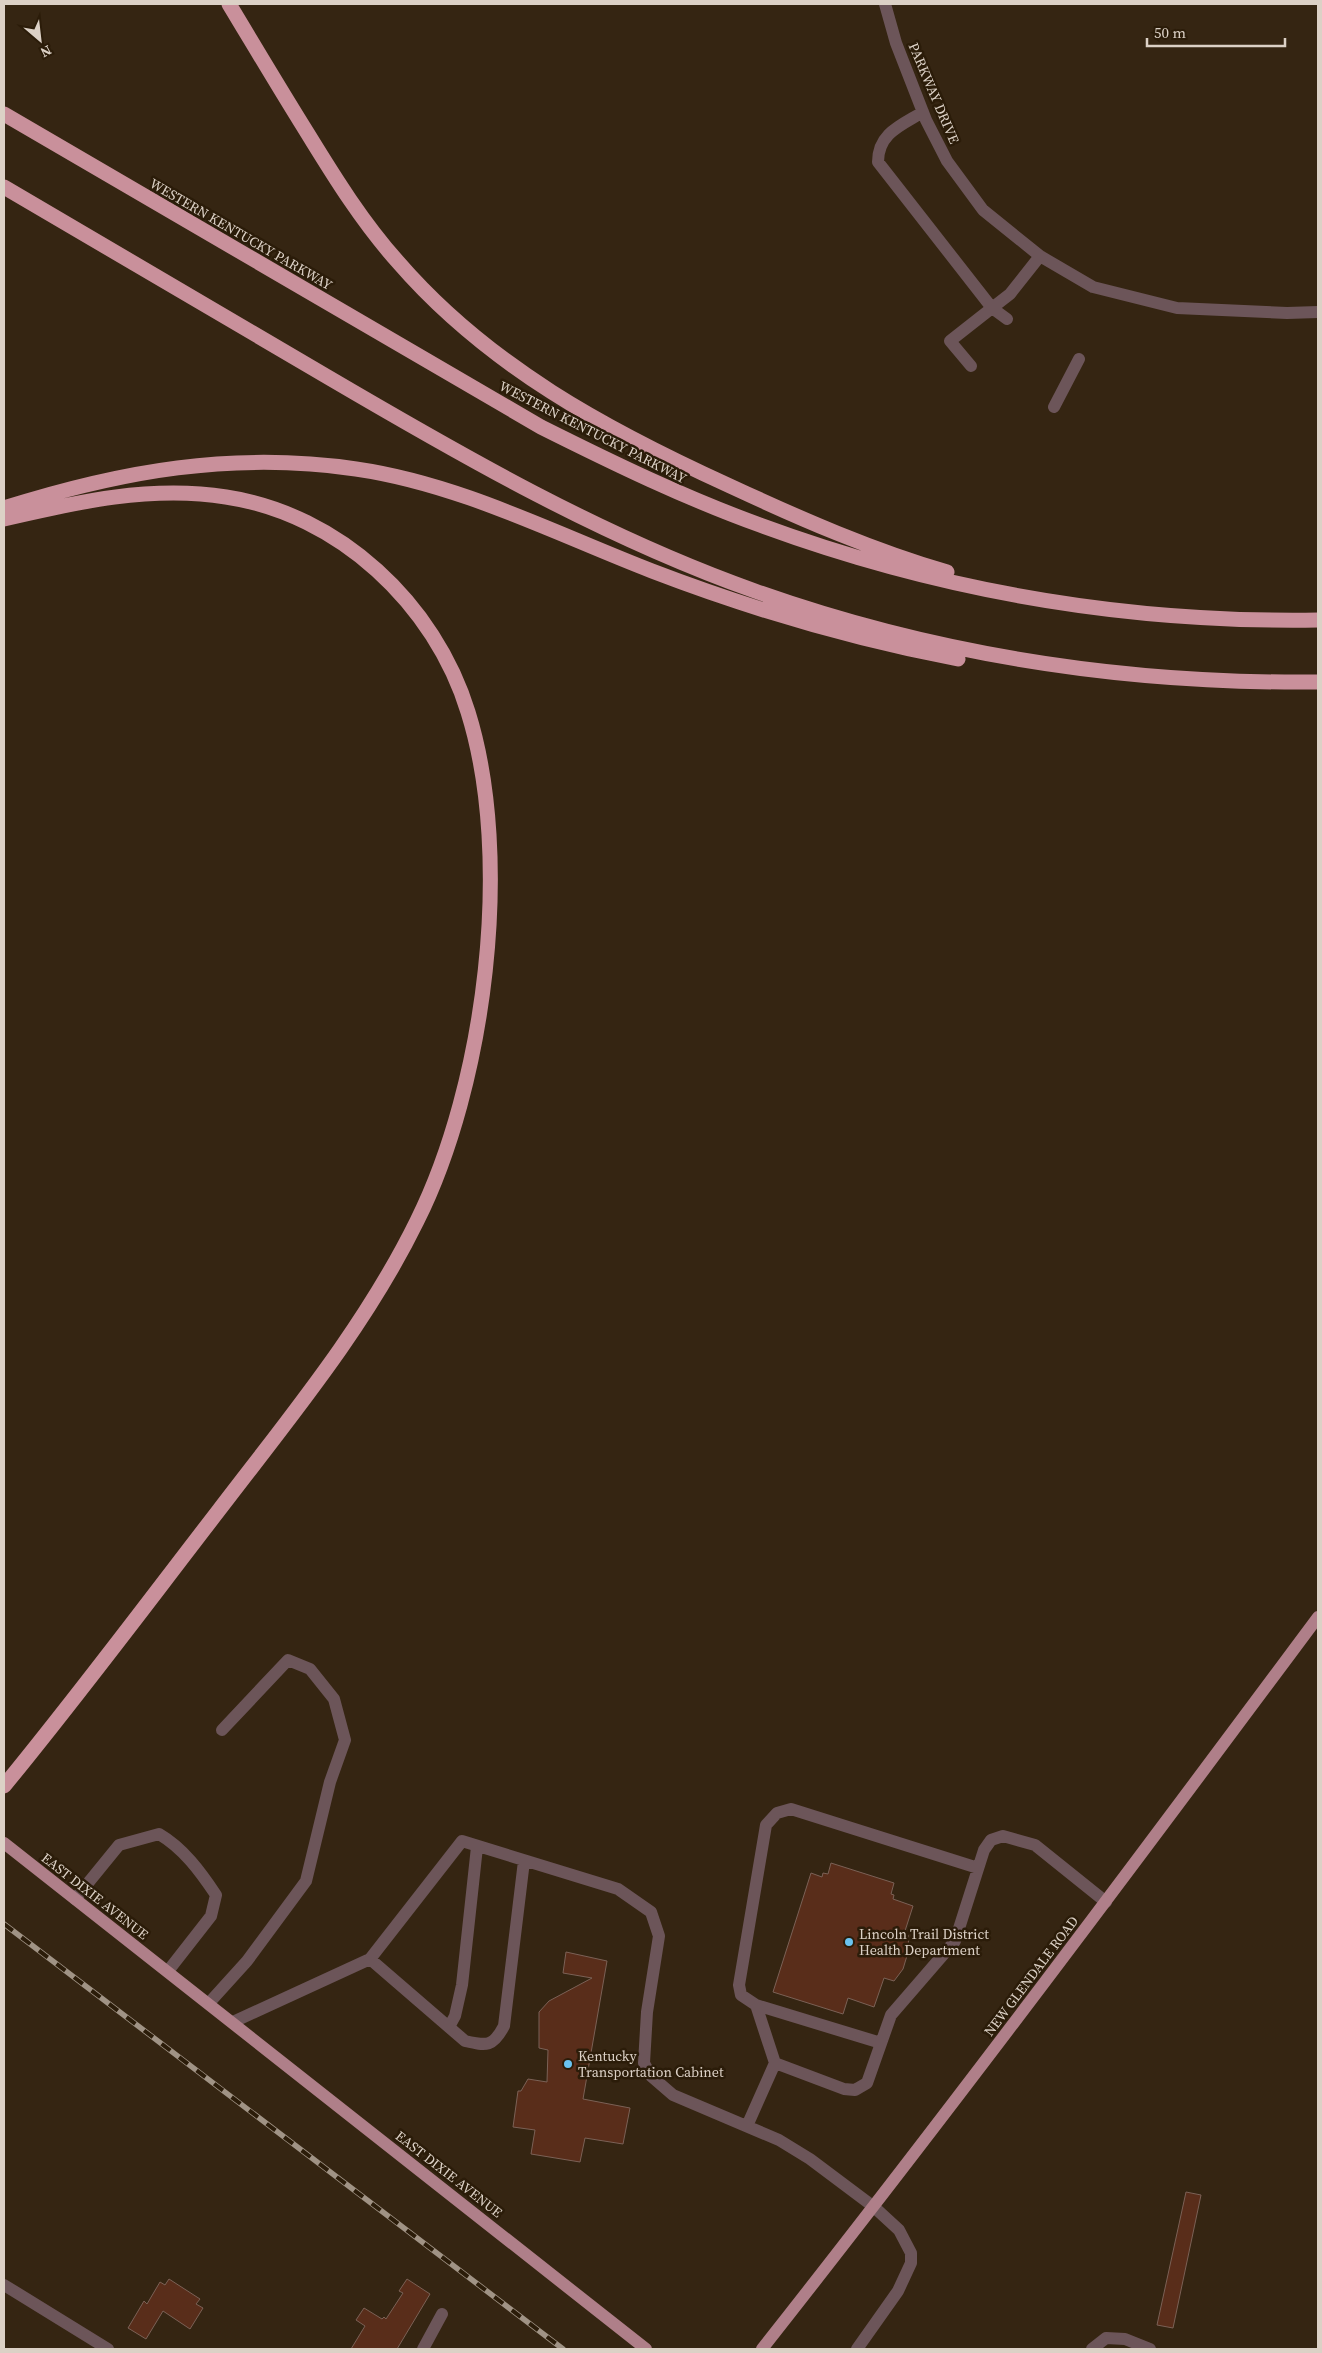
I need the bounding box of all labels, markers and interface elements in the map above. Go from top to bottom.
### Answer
north arrow [15,15,65,65]
scale bar [1147,15,1284,47]
text: 50 m [1154,22,1186,43]
street label: PARKWAY DRIVE [904,39,964,147]
text: N [37,40,55,63]
street label: WESTERN KENTUCKY PARKWAY [146,173,336,295]
street label: WESTERN KENTUCKY PARKWAY [496,376,690,488]
street label: EAST DIXIE AVENUE [37,1848,153,1944]
street label: NEW GLENDALE ROAD [979,1912,1083,2040]
place label: Lincoln Trail District Health Department [859,1924,989,1960]
marker: Lincoln Trail District Health Department [843,1936,855,1948]
place label: Kentucky Transportation Cabinet [578,2046,724,2082]
marker: Kentucky Transportation Cabinet [562,2058,574,2070]
street label: EAST DIXIE AVENUE [391,2126,507,2222]

